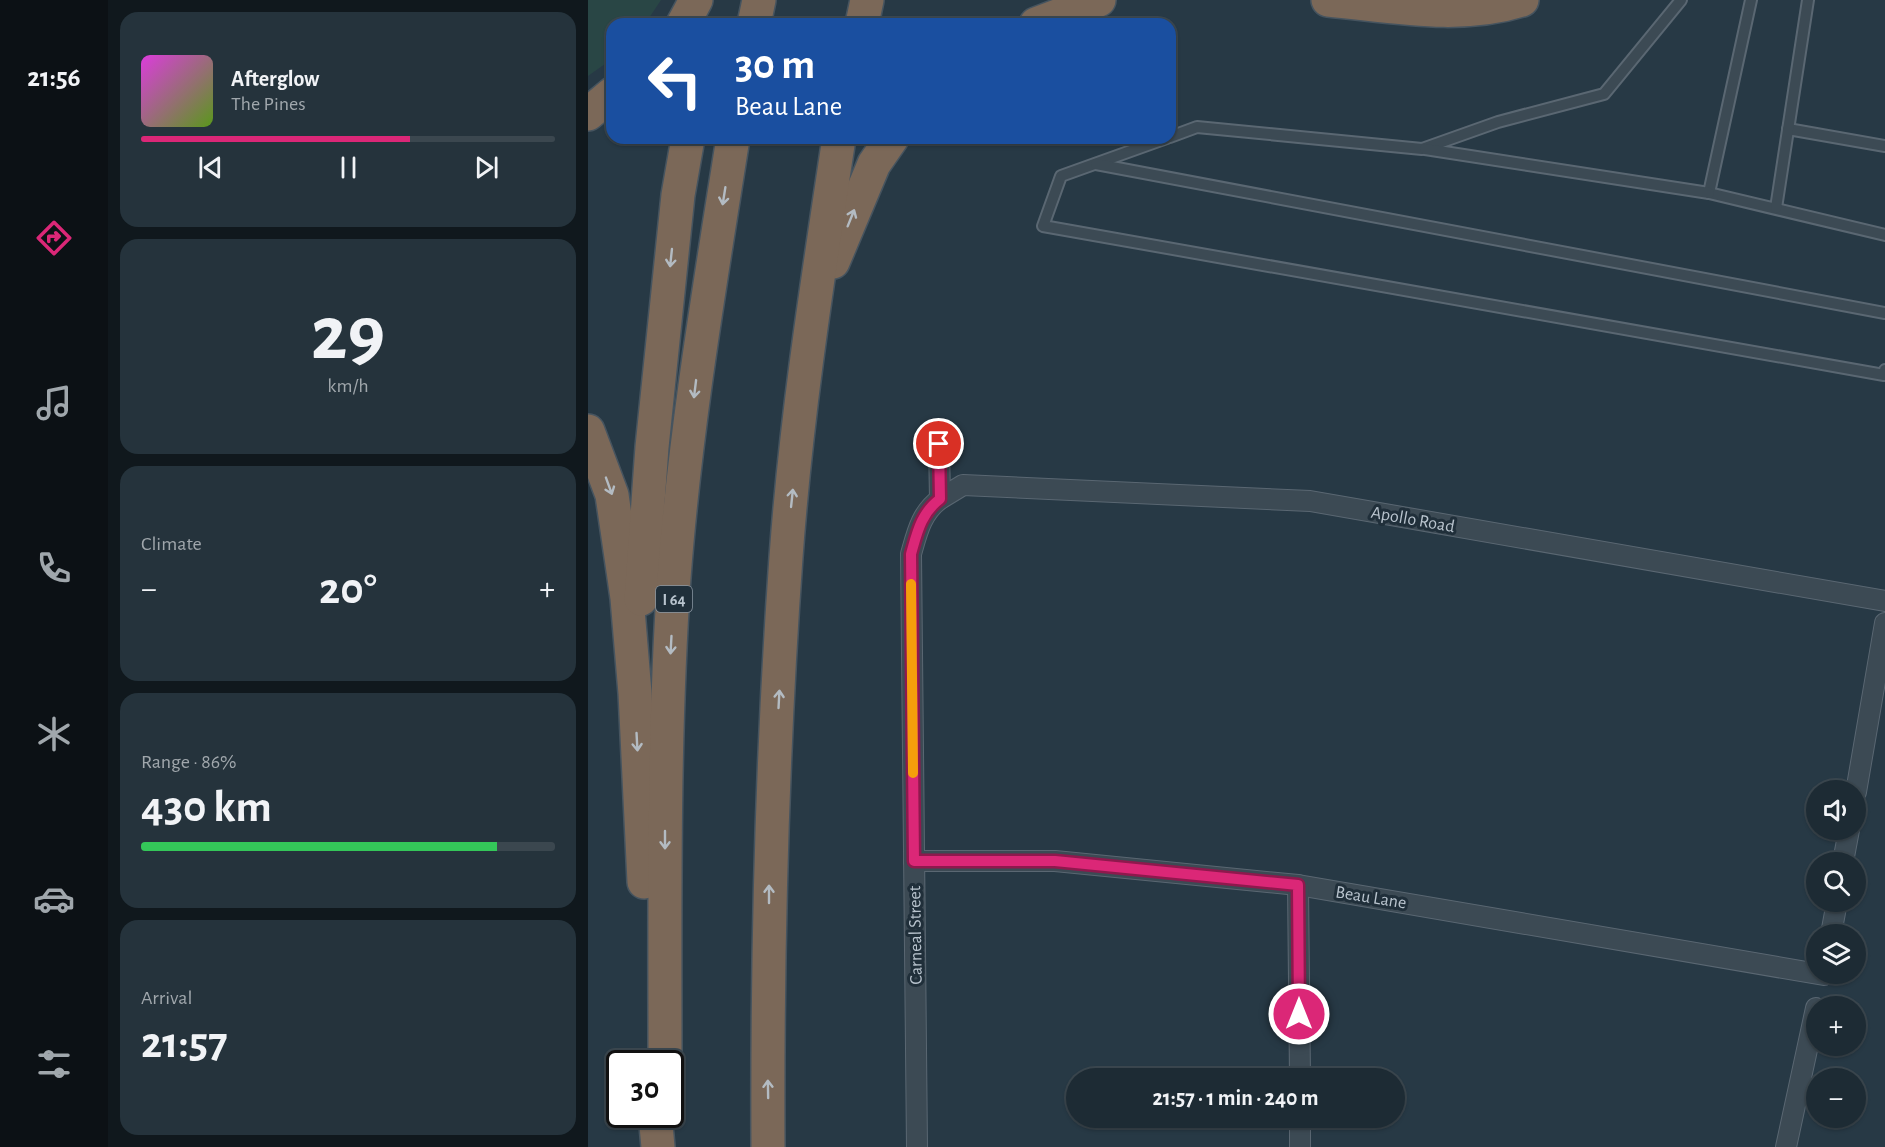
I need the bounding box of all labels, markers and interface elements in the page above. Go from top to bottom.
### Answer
icon: left [636,42,714,120]
text: 30 m [735,44,815,86]
text: 21:56 [27,64,81,91]
text: Afterglow [231,68,319,90]
text: Beau Lane [735,93,842,120]
text: The Pines [231,94,306,114]
icon: previous [194,151,227,184]
icon: pause [332,151,365,184]
icon: next [470,151,503,184]
one-way arrow [718,185,729,205]
one-way arrow [846,210,857,228]
icon: directions [33,217,75,259]
one-way arrow [665,248,676,268]
text: 29 [311,296,385,374]
text: km/h [327,376,369,396]
one-way arrow [690,378,701,398]
icon: music [33,382,75,424]
pin [913,418,964,469]
icon: arrive [922,427,955,460]
one-way arrow [604,476,615,495]
one-way arrow [787,488,798,508]
street label: Apollo Road [1370,504,1456,536]
text: Climate [141,534,202,554]
icon: phone [33,547,75,589]
text: 20° [319,567,377,612]
text: − [141,573,157,606]
text: + [539,573,555,606]
road number: I 64 [656,586,692,612]
one-way arrow [666,635,677,655]
one-way arrow [773,689,784,709]
icon: climate [33,713,75,755]
one-way arrow [631,731,642,751]
text: Range · 86% [141,752,237,772]
map controls [1806,780,1866,1128]
button: sound [1806,780,1866,840]
text: 430 km [141,785,272,830]
one-way arrow [659,830,671,850]
button: search [1806,852,1866,912]
icon: car [33,878,75,920]
one-way arrow [763,884,775,904]
street label: Beau Lane [1334,884,1408,912]
street label: Carneal Street [906,885,926,985]
button: layers [1806,924,1866,984]
position arrow [1267,982,1331,1046]
text: Arrival [141,988,192,1008]
button: + [1806,996,1866,1056]
text: 21:57 [141,1021,228,1066]
icon: filters [33,1043,75,1085]
speed limit sign: 30 [606,1050,684,1128]
button: − [1806,1068,1866,1128]
one-way arrow [762,1079,774,1099]
text: 21:57 · 1 min · 240 m [1152,1087,1319,1109]

